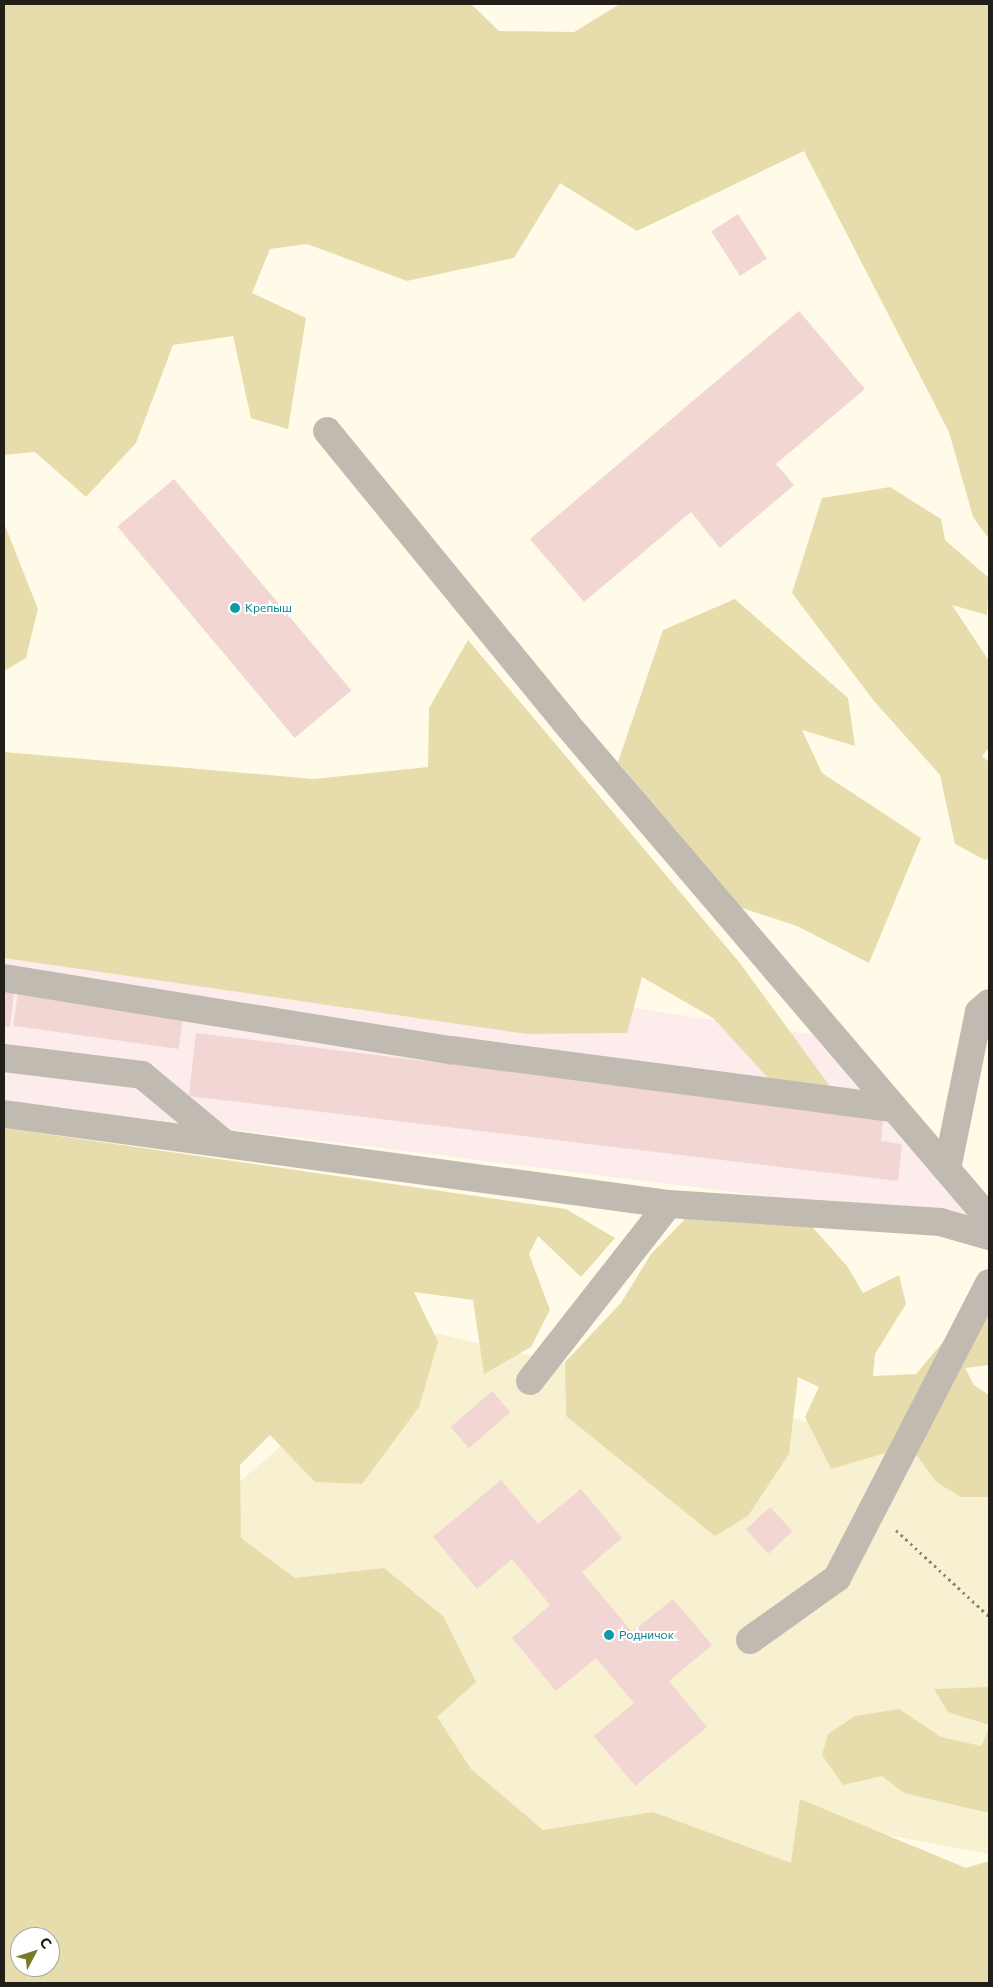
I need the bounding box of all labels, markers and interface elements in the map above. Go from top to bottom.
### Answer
place label: Крепыш [245,601,292,615]
marker: Крепыш [229,602,241,614]
place label: Родничок [619,1628,674,1642]
marker: Родничок [603,1629,615,1641]
north arrow [10,1927,60,1977]
text: С [37,1934,56,1952]

